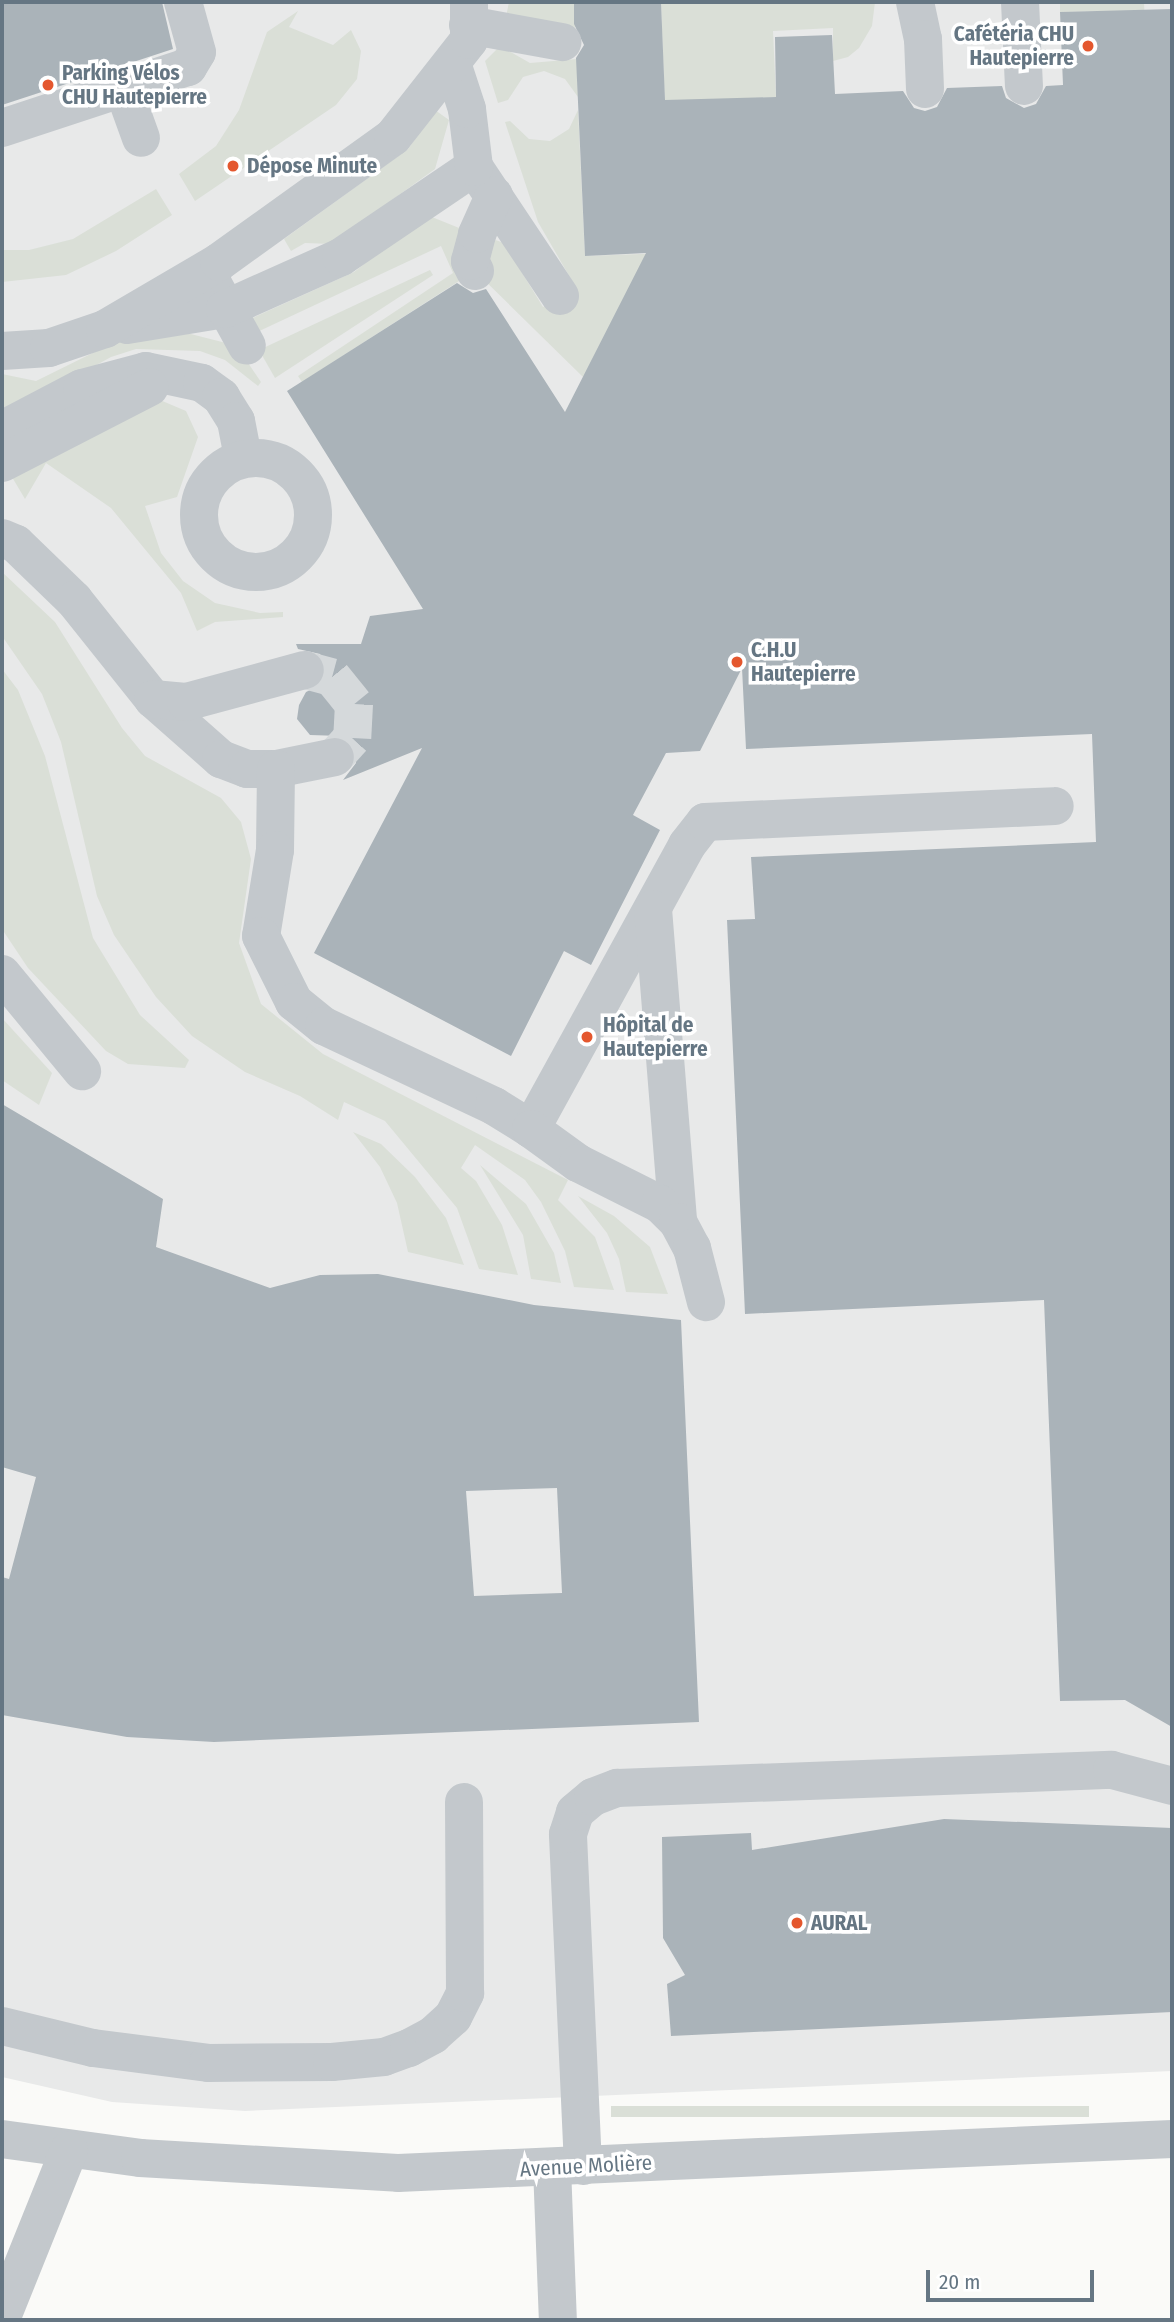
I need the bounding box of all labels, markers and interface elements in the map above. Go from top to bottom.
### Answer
place label: Cafétéria CHU Hautepierre [954,21,1074,71]
marker: Cafétéria CHU Hautepierre [1080,38,1096,54]
place label: Parking Vélos CHU Hautepierre [62,60,207,110]
marker: Parking Vélos CHU Hautepierre [40,77,56,93]
place label: Dépose Minute [247,153,377,179]
marker: Dépose Minute [225,158,241,174]
place label: C.H.U Hautepierre [751,637,856,687]
marker: C.H.U Hautepierre [729,654,745,670]
place label: Hôpital de Hautepierre [603,1012,708,1062]
marker: Hôpital de Hautepierre [577,1027,597,1047]
place label: AURAL [811,1910,867,1936]
marker: AURAL [789,1915,805,1931]
street label: Avenue Molière [519,2150,653,2182]
scale bar [929,2256,1097,2300]
text: 20 m [939,2269,980,2295]

